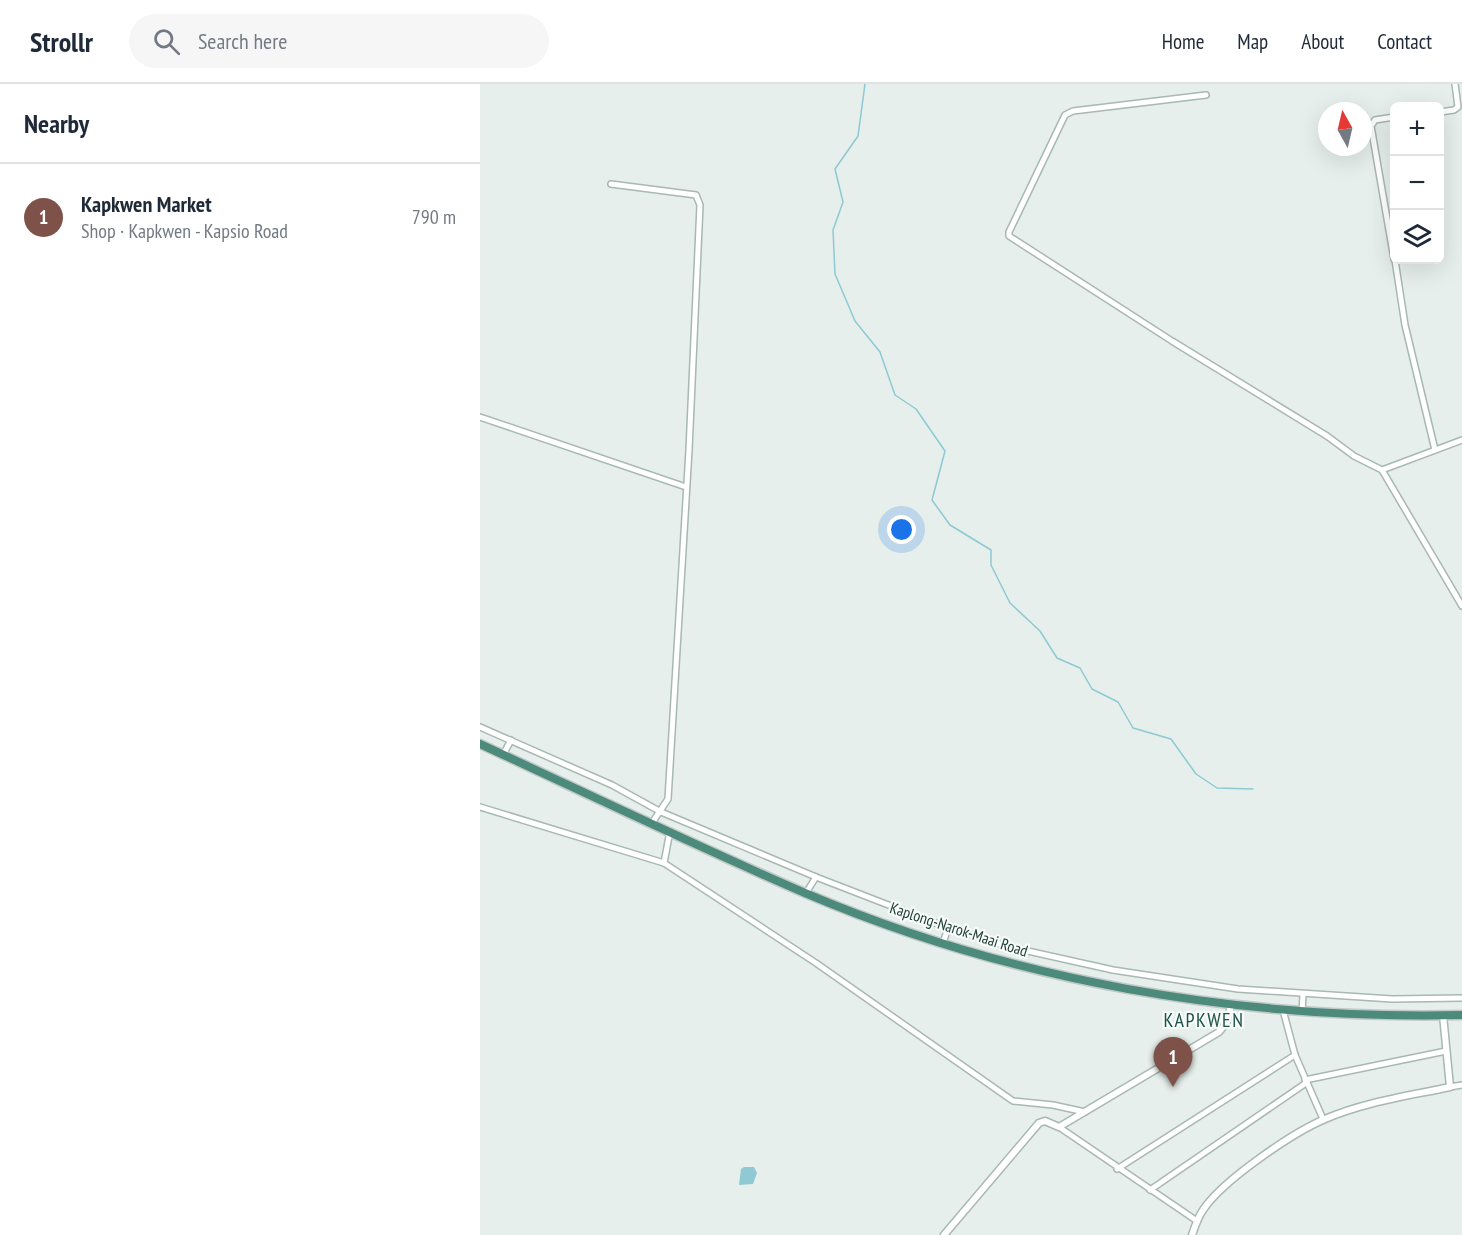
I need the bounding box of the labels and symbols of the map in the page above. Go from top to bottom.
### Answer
north arrow [1318,102,1372,156]
your location [887,515,916,544]
street label: Kaplong-Narok-Maai Road [887,897,1031,961]
district label: KAPKWEN [1164,1007,1244,1033]
pin: 1 [1154,1038,1192,1087]

